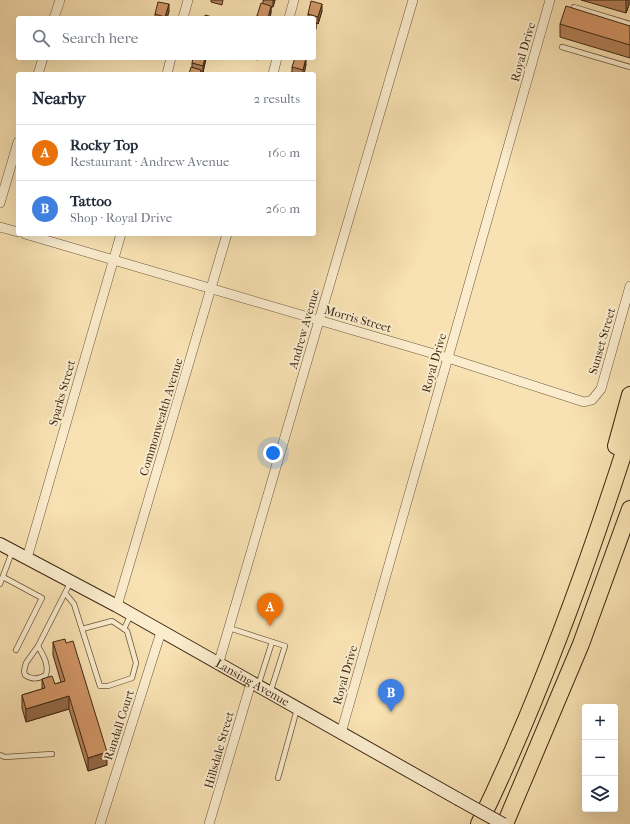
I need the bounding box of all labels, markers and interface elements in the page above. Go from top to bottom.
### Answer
search box [16,16,316,60]
street label: Royal Drive [508,21,538,83]
icon: search [30,27,52,49]
text: Search here [62,29,138,47]
text: Nearby [32,88,86,108]
text: 2 results [254,91,300,106]
text: Rocky Top [70,136,138,154]
text: A [41,145,49,160]
text: 160 m [268,145,300,160]
text: Restaurant · Andrew Avenue [70,154,230,169]
text: Tattoo [70,192,112,210]
text: B [41,201,49,216]
text: 260 m [266,201,300,216]
text: Shop · Royal Drive [70,210,172,225]
street label: Andrew Avenue [286,287,322,371]
street label: Morris Street [323,303,394,335]
street label: Sunset Street [586,305,618,376]
street label: Royal Drive [419,332,449,394]
street label: Commonwealth Avenue [136,356,186,478]
street label: Sparks Street [46,358,78,428]
your location [263,443,283,463]
pin: A [257,593,283,626]
street label: Royal Drive [330,644,360,706]
street label: Lansing Avenue [213,656,292,709]
pin: B [378,679,404,712]
street label: Randall Court [101,687,137,762]
map controls [582,704,618,812]
button: + [582,704,618,740]
street label: Hillsdale Street [201,709,237,790]
button: − [582,740,618,776]
button: layers [582,776,618,812]

